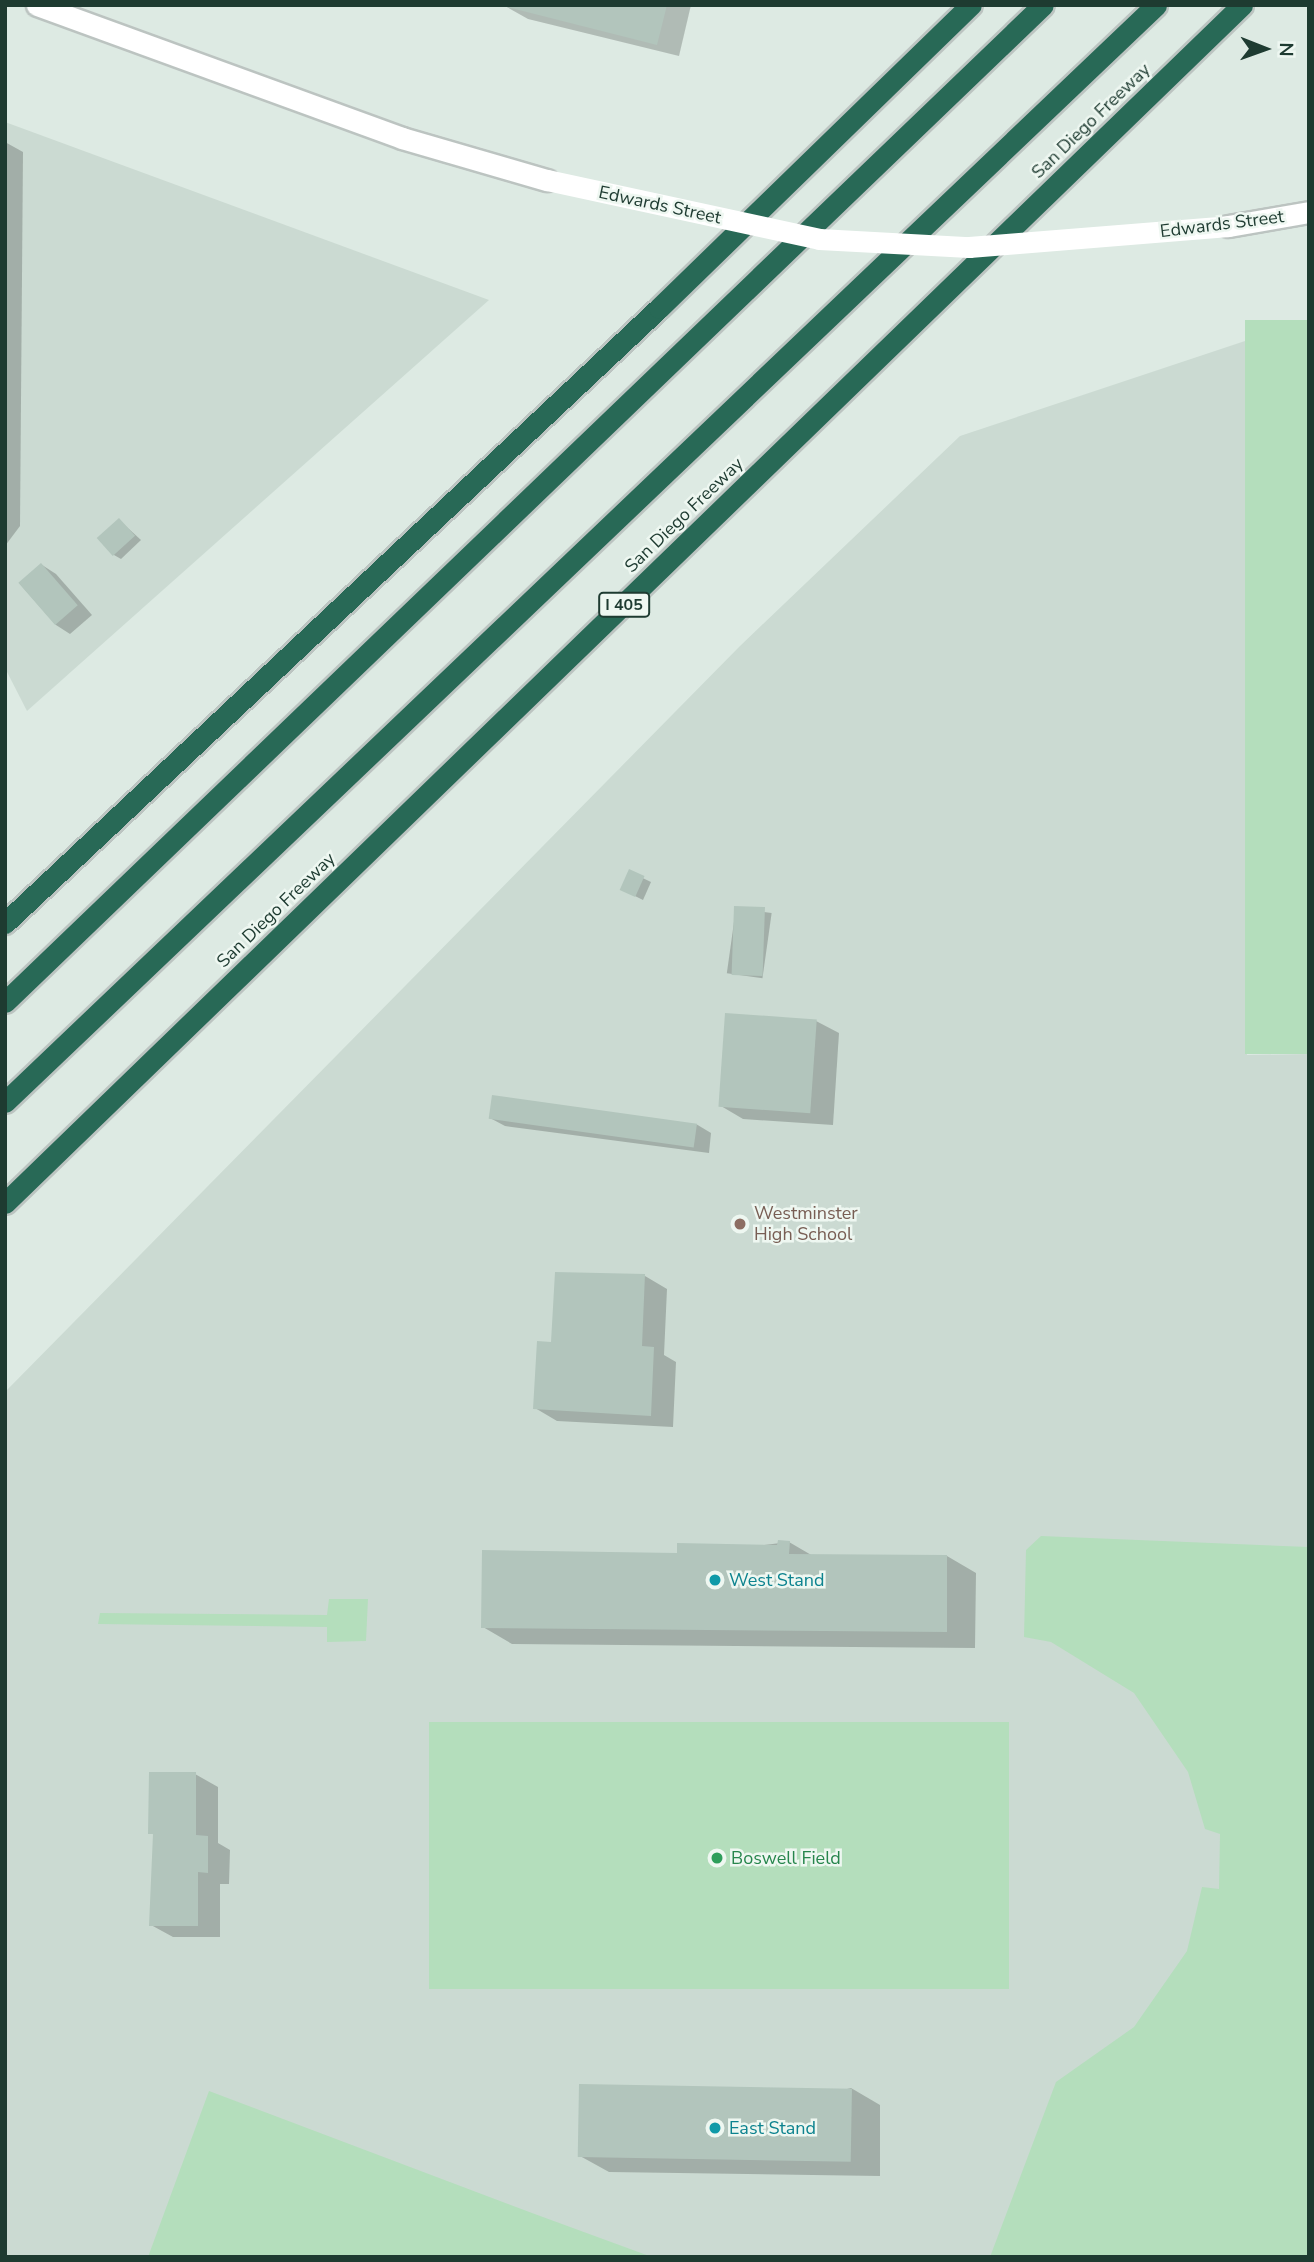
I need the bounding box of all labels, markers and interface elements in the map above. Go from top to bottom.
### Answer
north arrow [1230,14,1300,84]
text: N [1273,42,1299,57]
street label: San Diego Freeway [1027,59,1155,183]
street label: Edwards Street [597,181,723,229]
street label: Edwards Street [1159,206,1285,242]
street label: San Diego Freeway [620,453,748,577]
road number: I 405 [598,592,650,618]
street label: San Diego Freeway [212,848,340,972]
place label: Westminster High School [754,1203,858,1246]
marker: Westminster High School [732,1216,748,1232]
place label: West Stand [729,1569,824,1591]
marker: West Stand [707,1572,723,1588]
place label: Boswell Field [731,1847,841,1869]
marker: Boswell Field [709,1850,725,1866]
place label: East Stand [729,2117,816,2139]
marker: East Stand [707,2120,723,2136]

